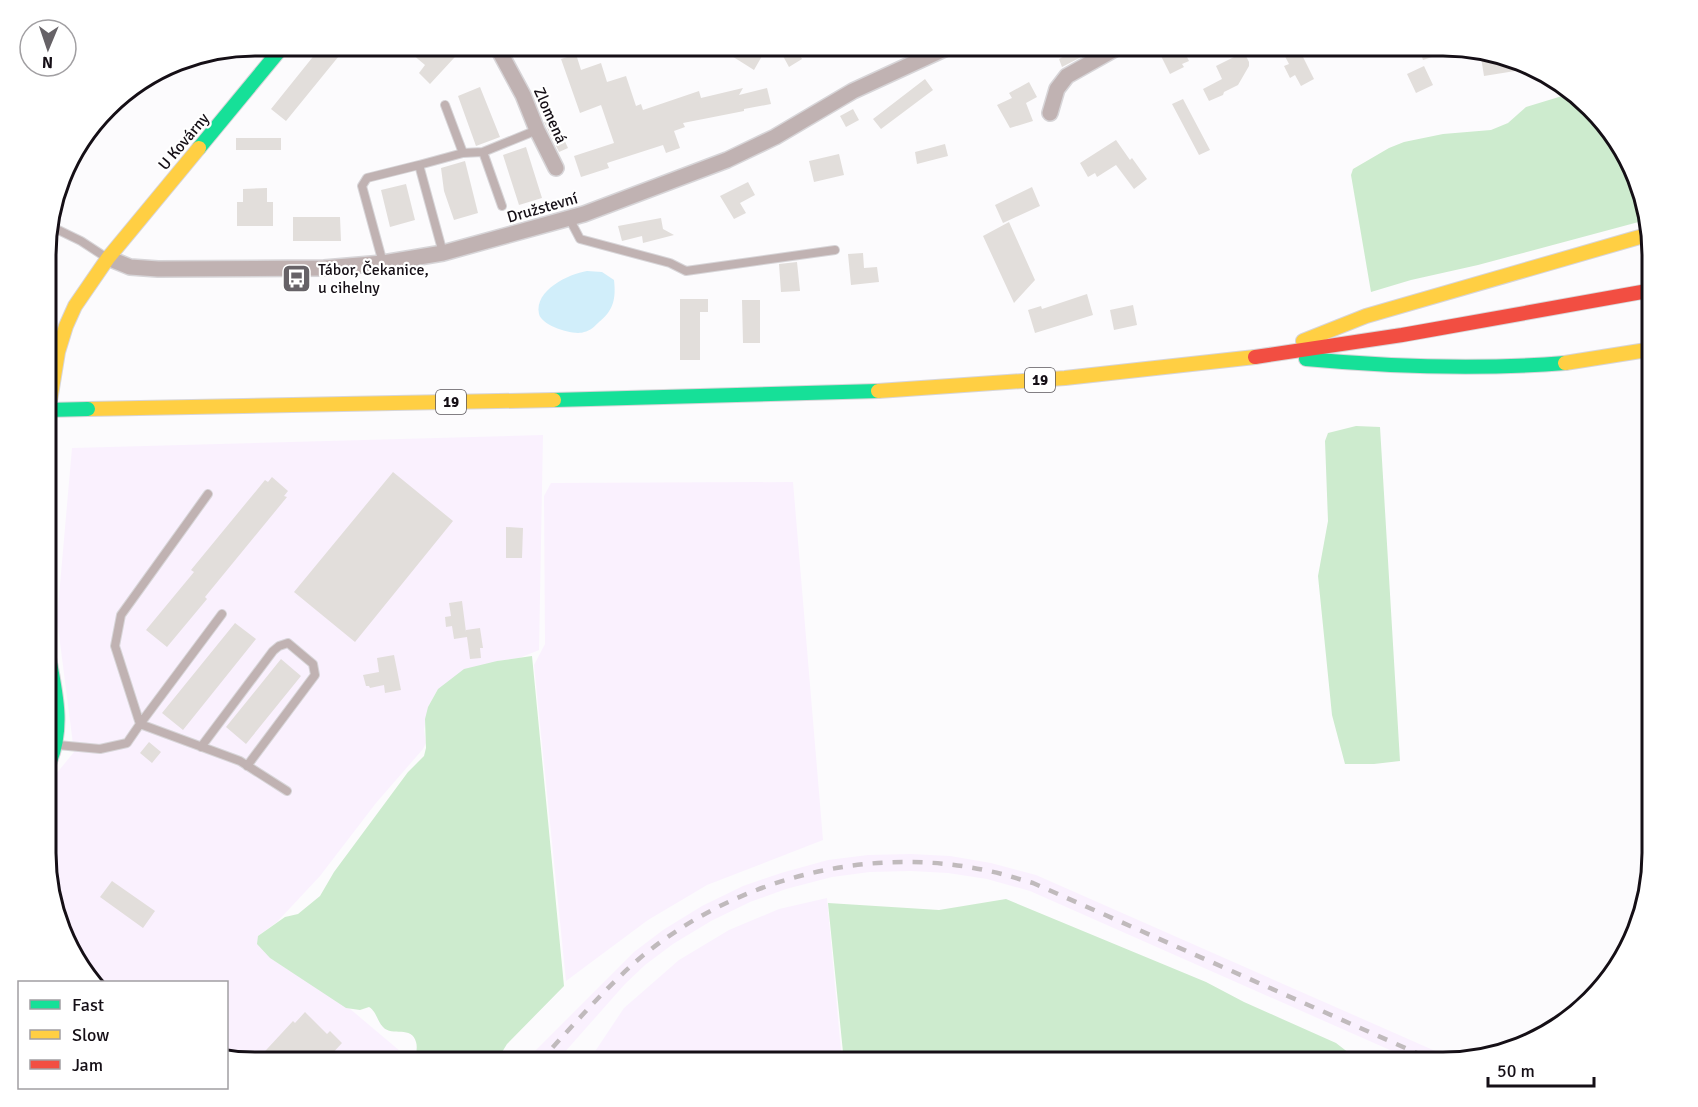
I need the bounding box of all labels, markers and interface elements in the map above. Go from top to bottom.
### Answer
north arrow [18,18,78,78]
text: N [42,52,53,72]
street label: Zlomená [529,84,571,147]
street label: U Kovárny [154,108,214,174]
street label: Družstevní [505,188,581,228]
place label: Tábor, Čekanice, u cihelny [318,260,429,298]
bus stop icon: Tábor, Čekanice, u cihelny [281,262,313,294]
road number: 19 [1025,368,1055,392]
road number: 19 [436,390,466,414]
legend [18,981,228,1089]
text: Fast [72,994,104,1016]
text: Slow [72,1024,109,1046]
scale bar [1488,1050,1594,1088]
text: Jam [72,1054,103,1076]
text: 50 m [1497,1060,1535,1082]

